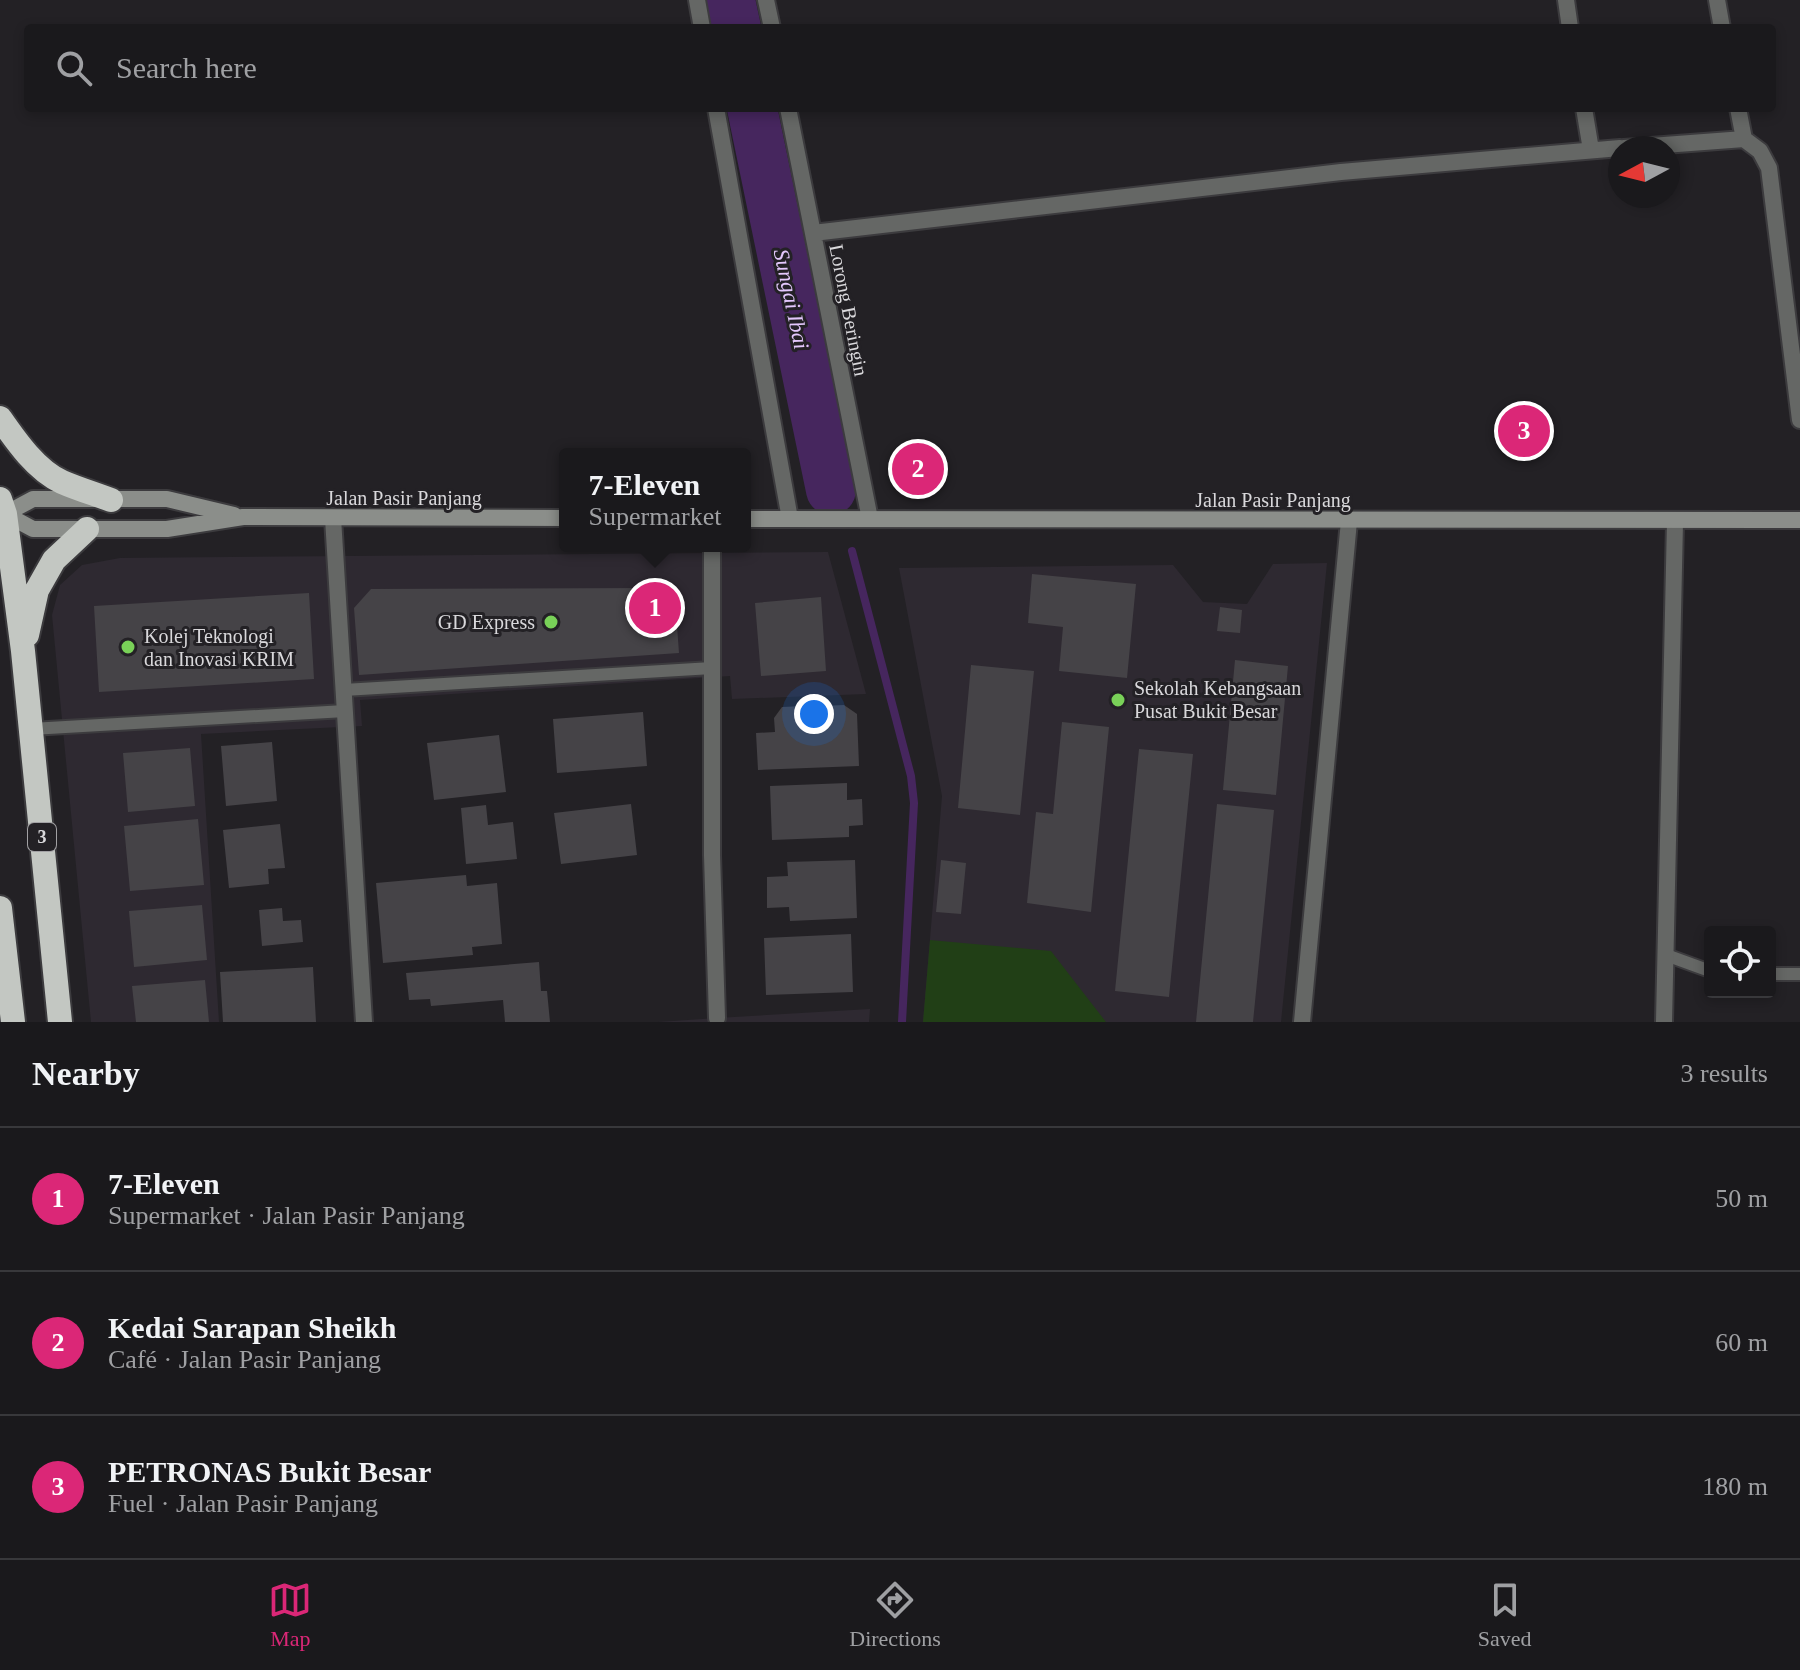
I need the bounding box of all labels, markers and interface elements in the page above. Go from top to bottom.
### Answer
search box [24,24,1776,112]
icon: search [52,46,96,90]
text: Search here [116,51,257,84]
north arrow [1608,136,1680,208]
street label: Lorong Beringin [824,242,873,378]
water label: Sungai Ibai [769,247,814,352]
pin: 3 [1498,401,1550,461]
pin: 2 [892,439,944,499]
popup [559,448,751,552]
text: 7-Eleven [589,468,700,501]
street label: Jalan Pasir Panjang [326,487,482,510]
street label: Jalan Pasir Panjang [1195,489,1351,512]
text: Supermarket [589,502,721,531]
pin: 1 [629,578,681,638]
place label: GD Express [438,611,535,634]
marker: GD Express [542,613,560,631]
place label: Kolej Teknologi dan Inovasi KRIM [144,625,294,670]
marker: Kolej Teknologi dan Inovasi KRIM [119,638,137,656]
place label: Sekolah Kebangsaan Pusat Bukit Besar [1134,677,1301,722]
marker: Sekolah Kebangsaan Pusat Bukit Besar [1109,691,1127,709]
your location [794,694,834,734]
road number: 3 [28,823,56,851]
map controls [1704,926,1776,998]
button: locate [1704,926,1776,998]
text: Nearby [32,1055,140,1092]
text: 3 results [1681,1059,1768,1088]
text: 7-Eleven [108,1167,220,1200]
text: 1 [52,1184,65,1213]
text: 50 m [1715,1184,1768,1213]
text: Supermarket · Jalan Pasir Panjang [108,1201,465,1230]
text: Kedai Sarapan Sheikh [108,1311,396,1344]
text: 2 [52,1328,65,1357]
text: 60 m [1715,1328,1768,1357]
text: Café · Jalan Pasir Panjang [108,1345,381,1374]
text: PETRONAS Bukit Besar [108,1455,431,1488]
text: 3 [52,1472,65,1501]
text: 180 m [1702,1472,1768,1501]
text: Fuel · Jalan Pasir Panjang [108,1489,378,1518]
tab: Map [268,1578,312,1652]
tab: Directions [849,1578,941,1652]
tab: Saved [1478,1578,1532,1652]

